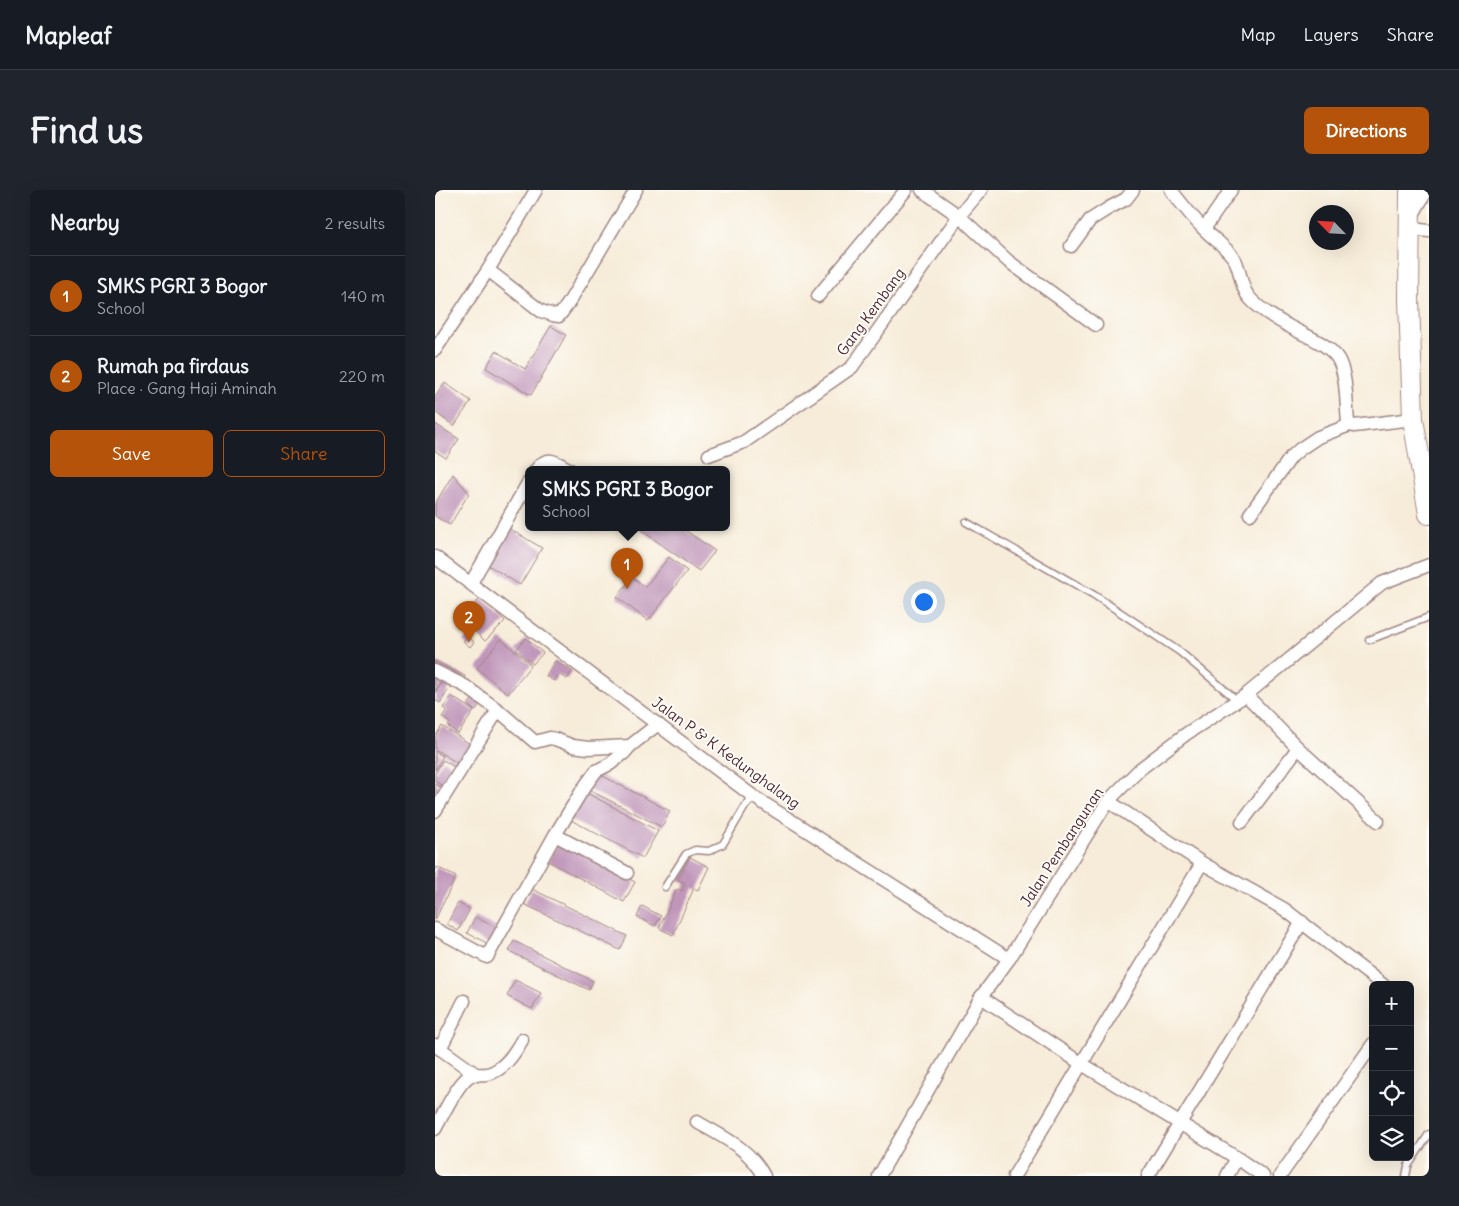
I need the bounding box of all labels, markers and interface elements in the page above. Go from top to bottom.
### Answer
text: Mapleaf [25,20,112,50]
text: Map [1240,23,1275,46]
text: Layers [1303,23,1359,46]
text: Share [1387,23,1434,46]
button: Directions [1304,107,1429,154]
text: Find us [30,108,143,152]
north arrow [1309,205,1354,250]
text: Nearby [50,209,120,236]
text: 2 results [325,213,385,233]
street label: Gang Kembang [832,264,909,359]
text: SMKS PGRI 3 Bogor [97,274,267,298]
text: 1 [63,286,69,306]
text: 140 m [341,286,385,306]
text: School [97,298,145,318]
text: Rumah pa firdaus [97,354,249,378]
text: 2 [62,366,70,386]
text: 220 m [339,366,385,386]
text: Place · Gang Haji Aminah [97,378,277,398]
button: Save [50,430,213,477]
button: Share [223,430,385,477]
popup [525,466,730,531]
text: SMKS PGRI 3 Bogor [542,477,713,501]
text: School [542,501,590,521]
pin: 1 [611,548,643,589]
your location [911,589,937,615]
pin: 2 [453,601,485,642]
street label: Jalan P & K Kedunghalang [648,692,804,813]
street label: Jalan Pembangunan [1016,783,1107,910]
map controls [1369,981,1414,1161]
button: + [1369,981,1414,1026]
button: − [1369,1026,1414,1071]
button: locate [1369,1071,1414,1116]
button: layers [1369,1116,1414,1161]

